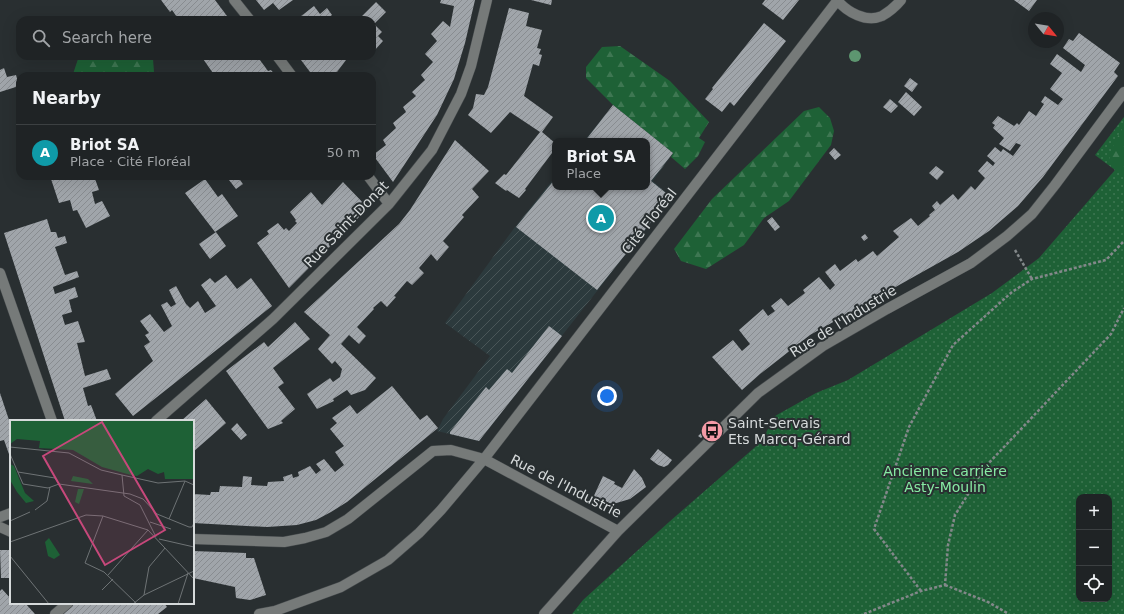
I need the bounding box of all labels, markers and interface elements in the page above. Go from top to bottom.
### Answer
north arrow [1028,12,1064,48]
search box [16,16,376,60]
icon: search [30,27,52,49]
text: Search here [62,29,152,47]
text: Nearby [32,88,101,108]
text: Briot SA [70,136,139,154]
popup [552,138,650,190]
text: A [40,145,50,160]
text: 50 m [327,145,360,160]
text: Briot SA [566,148,636,166]
text: Place · Cité Floréal [70,154,191,169]
text: Place [566,166,601,181]
street label: Rue Saint-Donat [301,177,392,271]
street label: Cité Floréal [618,185,680,257]
pin: A [588,203,614,233]
street label: Rue de l'Industrie [787,282,899,360]
your location [597,386,617,406]
place label: Saint-Servais Ets Marcq-Gérard [728,415,851,447]
bus stop icon: Saint-Servais Ets Marcq-Gérard [699,418,725,444]
inset map [10,420,194,604]
street label: Rue de l'Industrie [508,451,624,521]
park label: Ancienne carrière Asty-Moulin [883,463,1007,495]
map controls [1076,494,1112,602]
button: + [1076,494,1112,530]
button: − [1076,530,1112,566]
button: locate [1076,566,1112,602]

